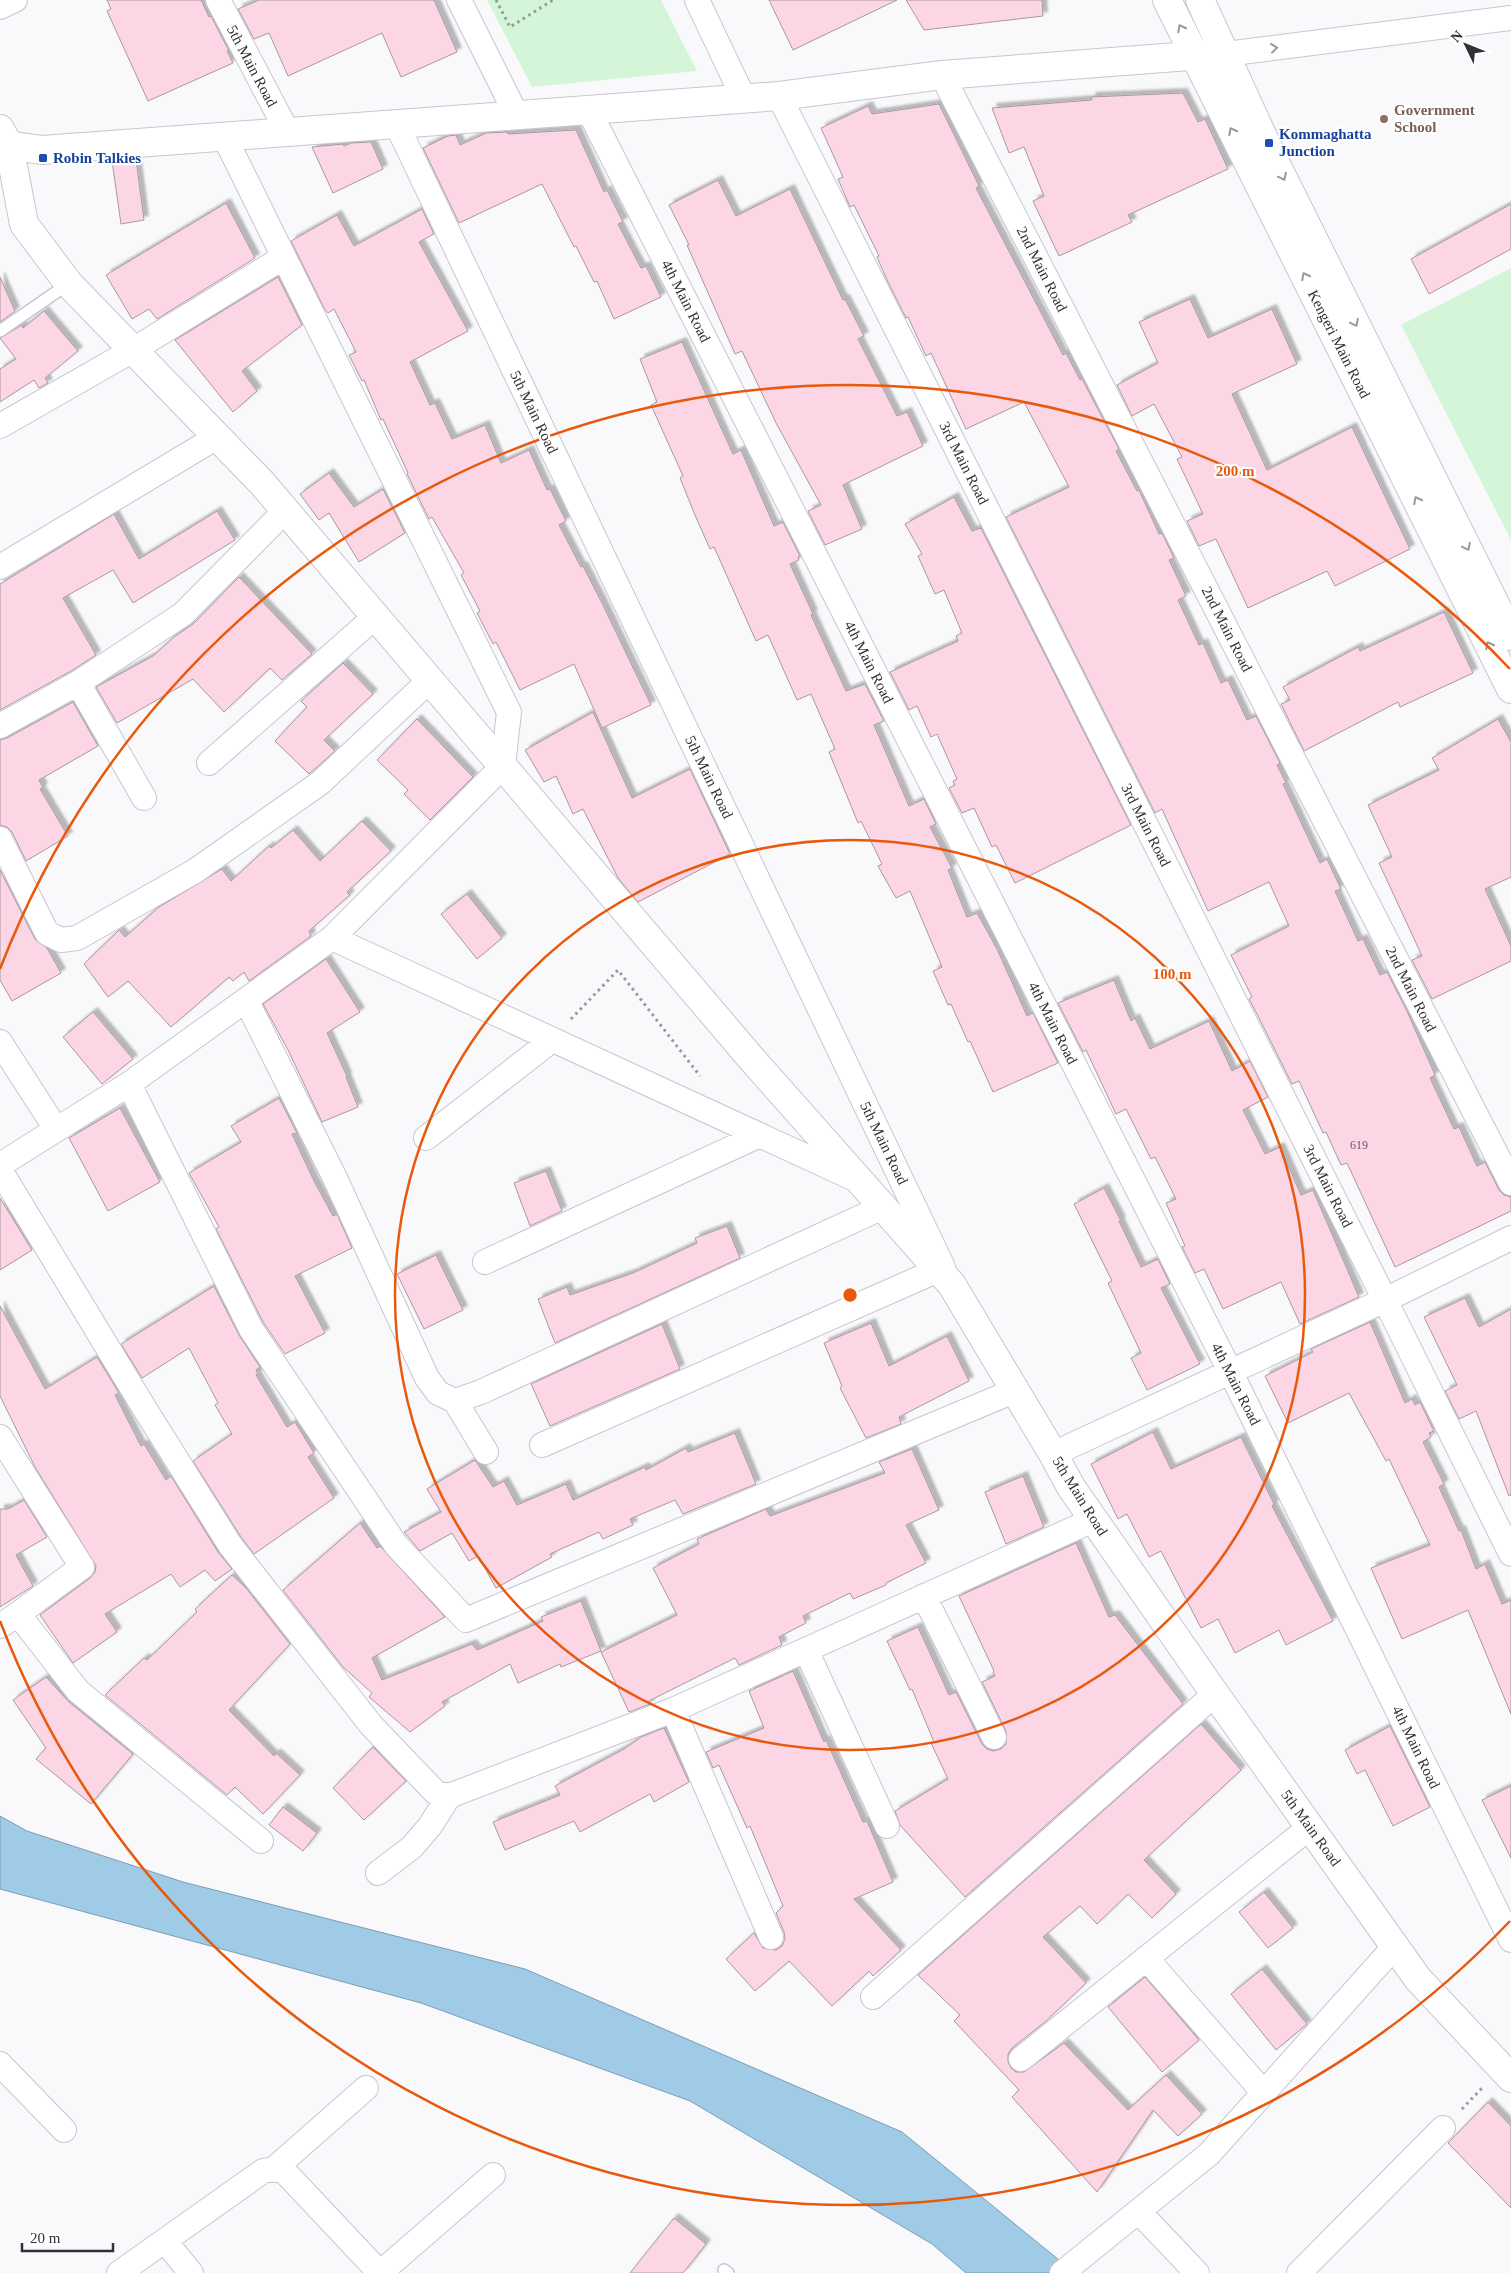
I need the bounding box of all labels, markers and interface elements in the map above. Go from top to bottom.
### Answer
north arrow [1441,20,1491,70]
street label: 5th Main Road [224,23,280,110]
one-way arrow [1177,24,1187,33]
text: N [1448,28,1466,45]
one-way arrow [1270,43,1279,53]
place label: Government School [1394,102,1475,135]
marker: Government School [1378,113,1390,125]
place label: Kommaghatta Junction [1279,126,1372,159]
one-way arrow [1229,127,1239,136]
marker: Kommaghatta Junction [1263,137,1275,149]
place label: Robin Talkies [53,150,141,166]
marker: Robin Talkies [37,152,49,164]
one-way arrow [1277,172,1287,181]
street label: 2nd Main Road [1014,224,1071,315]
street label: 4th Main Road [658,257,714,345]
one-way arrow [1301,272,1311,281]
street label: Kengeri Main Road [1305,287,1373,401]
one-way arrow [1349,318,1359,327]
street label: 5th Main Road [507,368,561,456]
street label: 3rd Main Road [936,419,992,508]
text: 200 m [1216,463,1255,479]
one-way arrow [1413,496,1423,505]
one-way arrow [1460,542,1471,551]
street label: 2nd Main Road [1199,584,1256,675]
street label: 4th Main Road [841,618,897,706]
one-way arrow [1485,641,1495,650]
street label: 5th Main Road [682,733,736,821]
street label: 3rd Main Road [1118,781,1174,870]
street label: 2nd Main Road [1383,944,1440,1035]
text: 100 m [1153,966,1192,982]
street label: 4th Main Road [1025,979,1081,1067]
street label: 5th Main Road [857,1099,911,1187]
house number: 619 [1350,1138,1368,1152]
street label: 3rd Main Road [1300,1142,1356,1231]
centre of rings [841,1286,859,1304]
street label: 4th Main Road [1208,1340,1264,1428]
street label: 5th Main Road [1049,1454,1111,1539]
street label: 4th Main Road [1389,1703,1443,1791]
street label: 5th Main Road [1278,1787,1344,1870]
scale bar [22,2220,114,2252]
text: 20 m [30,2230,61,2246]

